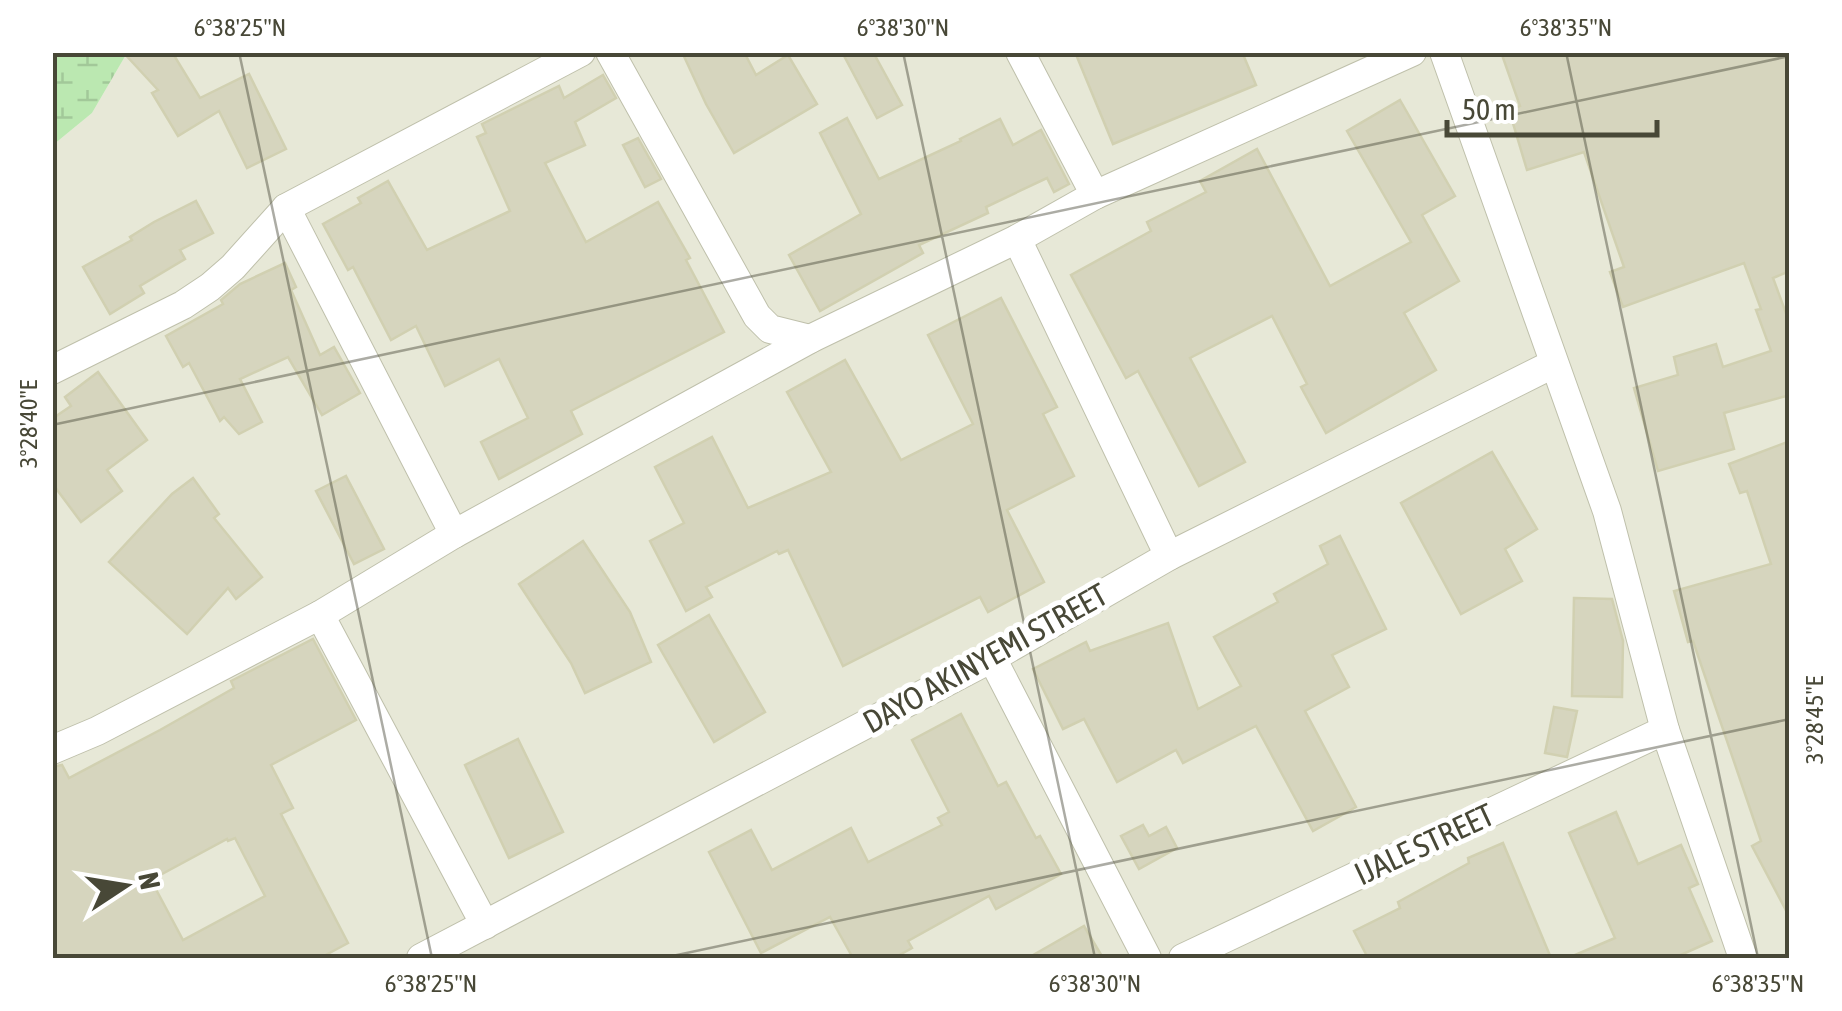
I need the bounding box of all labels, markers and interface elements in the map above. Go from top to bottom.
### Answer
text: 6°38'25"N [194,13,286,41]
text: 6°38'30"N [857,13,949,41]
text: 6°38'35"N [1520,13,1612,41]
scale bar [1447,75,1657,137]
text: 50 m [1462,92,1516,126]
text: 3°28'40"E [14,379,42,468]
street label: DAYO AKINYEMI STREET [856,576,1114,740]
text: 3°28'45"E [1800,675,1828,764]
street label: IJALE STREET [1349,796,1499,892]
north arrow [75,836,175,936]
text: N [132,869,167,892]
text: 6°38'25"N [385,969,477,997]
text: 6°38'30"N [1049,969,1141,997]
text: 6°38'35"N [1712,969,1804,997]

